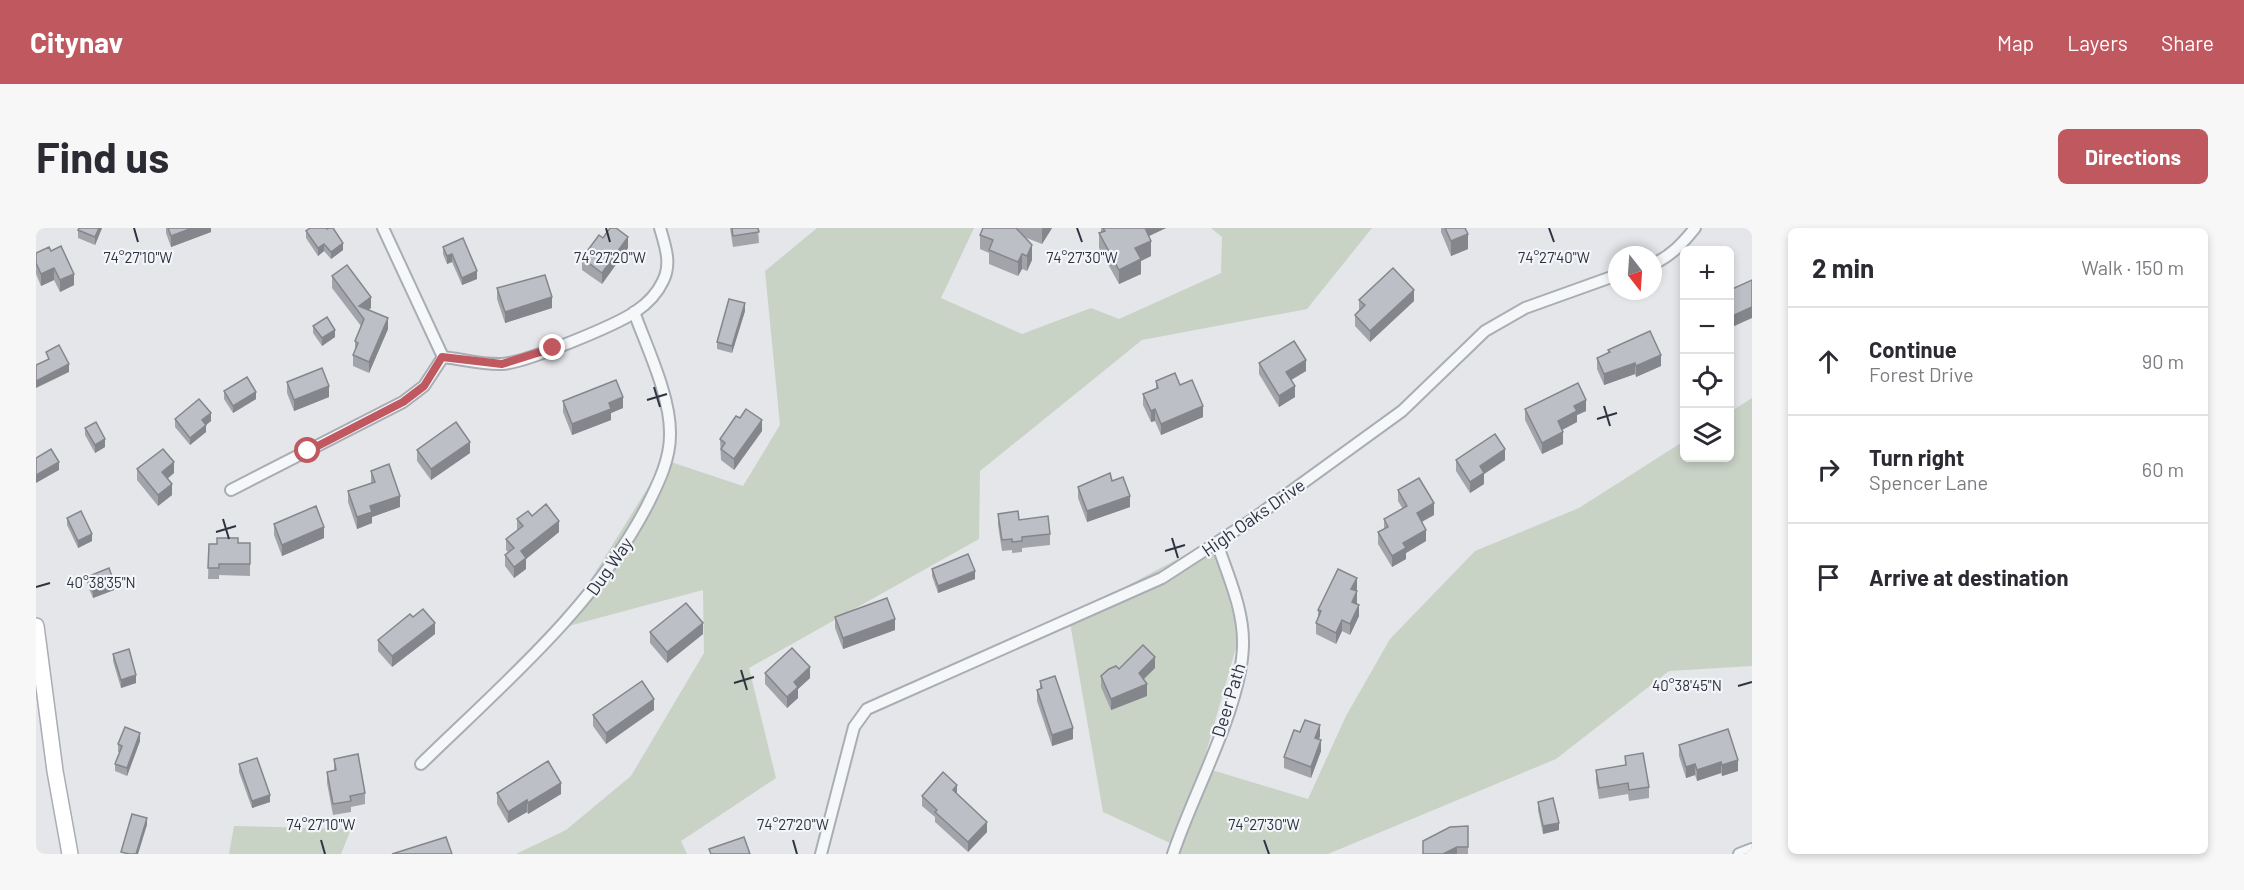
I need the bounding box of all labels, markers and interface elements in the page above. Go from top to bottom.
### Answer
text: Citynav [30,25,123,59]
text: Map [1997,30,2034,55]
text: Layers [2067,30,2128,55]
text: Share [2161,30,2214,55]
button: Directions [2058,129,2208,184]
text: Find us [36,131,169,181]
north arrow [1608,246,1662,300]
map controls [1680,246,1734,462]
button: + [1680,246,1734,300]
text: 74°27'10"W [103,248,173,266]
text: 74°27'20"W [574,248,646,266]
text: 74°27'30"W [1046,248,1118,266]
text: 74°27'40"W [1518,248,1590,266]
text: 2 min [1812,252,1874,283]
text: Walk · 150 m [2081,255,2184,279]
button: − [1680,300,1734,354]
route end [539,334,565,360]
text: Continue [1869,336,1957,362]
icon: ahead [1812,345,1845,378]
text: 90 m [2142,349,2184,373]
button: locate [1680,354,1734,408]
text: Forest Drive [1869,362,1974,386]
button: layers [1680,408,1734,462]
route start [294,437,320,463]
text: Turn right [1869,444,1964,470]
icon: right [1812,453,1845,486]
text: 60 m [2142,457,2184,481]
text: Spencer Lane [1869,470,1988,494]
street label: High Oaks Drive [1197,473,1309,561]
street label: Dug Way [581,533,637,599]
icon: arrive [1812,561,1845,594]
text: Arrive at destination [1869,564,2068,590]
text: 40°38'35"N [66,573,136,591]
street label: Deer Path [1206,660,1250,740]
text: 40°38'45"N [1652,676,1722,694]
text: 74°27'10"W [286,815,356,833]
text: 74°27'20"W [757,815,829,833]
text: 74°27'30"W [1228,815,1300,833]

